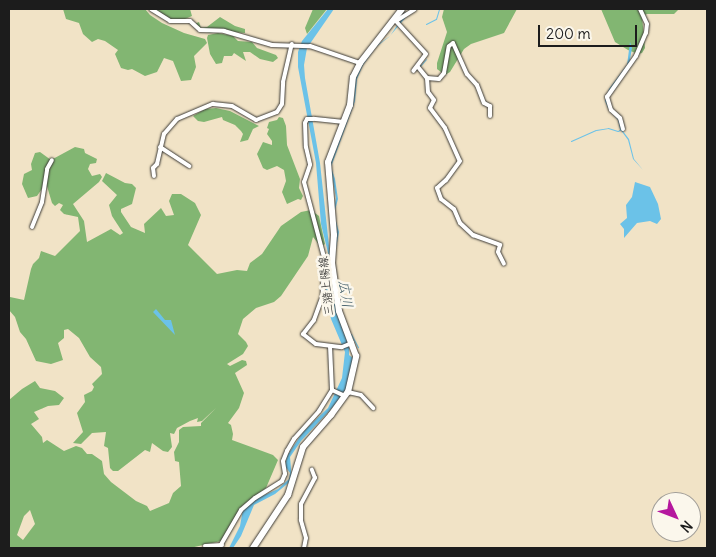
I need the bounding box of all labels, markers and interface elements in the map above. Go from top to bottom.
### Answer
scale bar [541,15,640,47]
text: 200 m [546,24,591,43]
street label: 三潴上陽線 [316,255,336,317]
water label: 広川 [335,279,357,309]
north arrow [651,492,701,542]
text: N [676,517,696,536]

